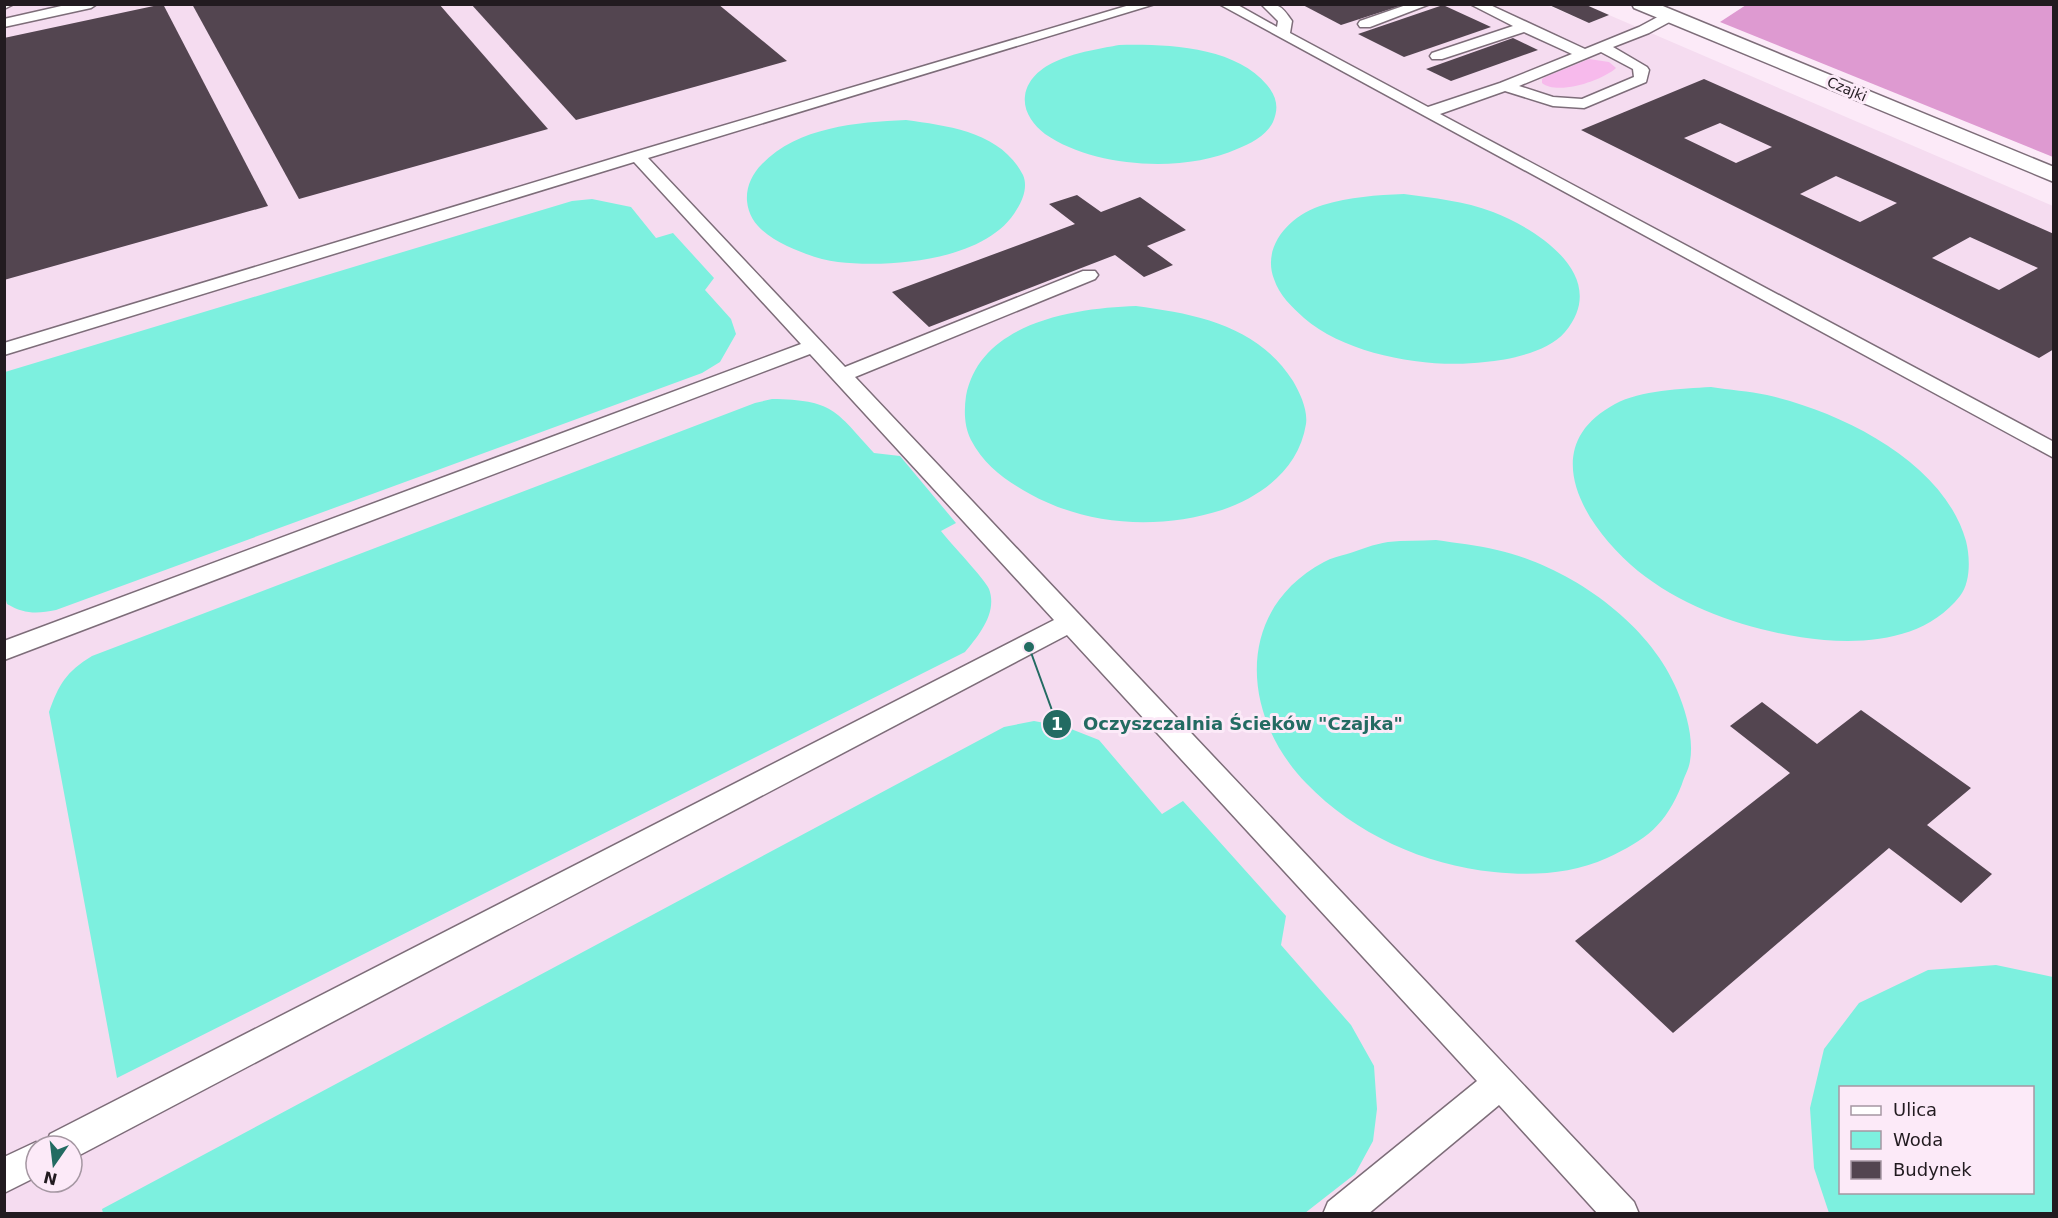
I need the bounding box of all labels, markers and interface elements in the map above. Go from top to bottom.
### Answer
street label: Czajki [1825,74,1869,104]
callout: Oczyszczalnia Ścieków "Czajka" [1042,706,1415,742]
text: 1 [1051,713,1063,734]
text: Oczyszczalnia Ścieków "Czajka" [1083,713,1403,734]
legend [1839,1086,2034,1194]
text: Ulica [1893,1099,1937,1120]
text: Woda [1893,1129,1943,1150]
north arrow [24,1134,84,1194]
text: Budynek [1893,1159,1972,1180]
text: N [42,1167,59,1189]

